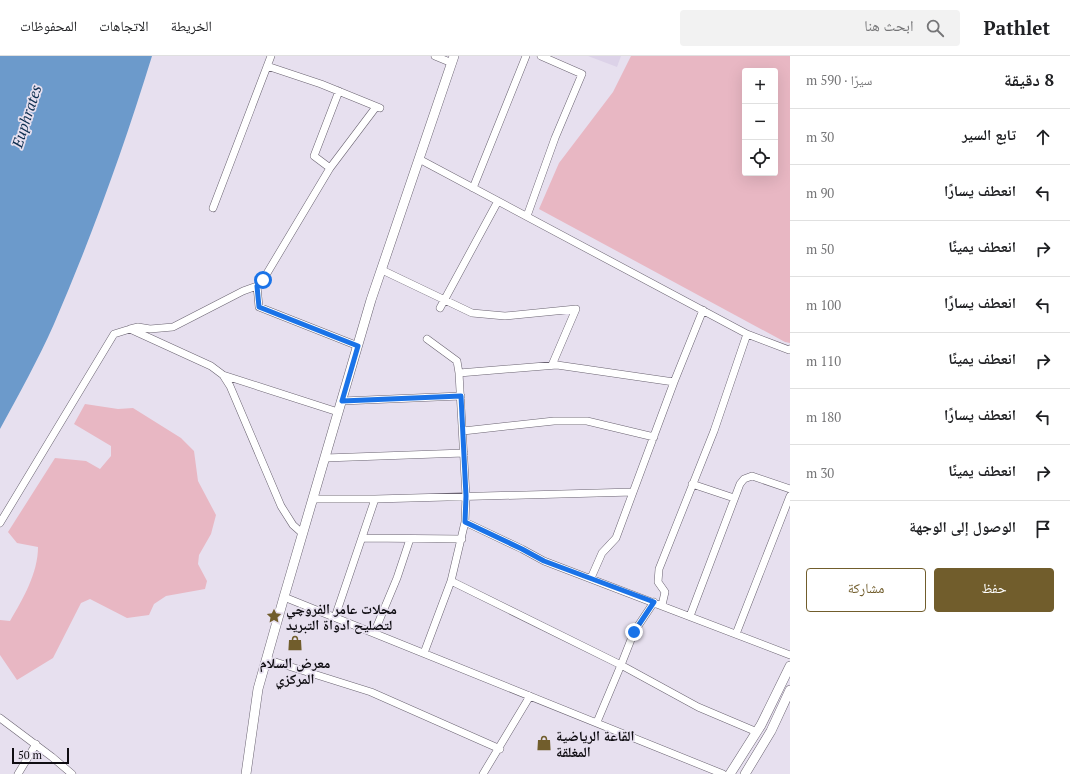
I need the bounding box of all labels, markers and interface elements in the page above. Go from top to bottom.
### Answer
search box [680,10,960,46]
text: ابحث هنا [864,15,914,35]
text: Pathlet [984,15,1050,40]
text: المحفوظات [20,16,77,35]
text: الاتجاهات [99,16,149,35]
text: الخريطة [171,16,212,35]
icon: search [924,17,946,39]
map controls [742,68,778,176]
button: + [742,68,778,104]
text: 8 دقيقة [1004,68,1054,91]
text: سيرًا · 590 m [806,71,872,89]
water label: Euphrates [6,82,46,151]
button: − [742,104,778,140]
text: تابع السير [962,124,1016,144]
icon: ahead [1032,126,1054,148]
text: 30 m [806,128,834,146]
button: locate [742,140,778,176]
text: انعطف يسارًا [944,180,1016,200]
icon: left [1032,182,1054,204]
text: 90 m [806,184,834,202]
text: انعطف يمينًا [948,236,1016,256]
icon: right [1032,238,1054,260]
text: 50 m [806,240,834,258]
route start [254,271,272,289]
text: انعطف يسارًا [944,292,1016,312]
icon: left [1032,294,1054,316]
text: 100 m [806,296,841,314]
text: انعطف يمينًا [948,348,1016,368]
icon: right [1032,350,1054,372]
text: 110 m [806,352,841,370]
text: انعطف يسارًا [944,404,1016,424]
icon: left [1032,406,1054,428]
text: 180 m [806,408,841,426]
text: انعطف يمينًا [948,460,1016,480]
icon: right [1032,462,1054,484]
text: 30 m [806,464,834,482]
text: الوصول إلى الوجهة [909,516,1016,536]
icon: arrive [1032,518,1054,540]
button: مشاركة [806,568,926,612]
button: حفظ [934,568,1054,612]
place label: محلات عامر الفروچي لتصليح ادواة التبريد [286,599,397,634]
place icon: محلات عامر الفروچي لتصليح ادواة التبريد [265,607,283,625]
route end [625,623,643,641]
shop icon: معرض السلام المركزي [286,634,304,652]
place label: معرض السلام المركزي [260,653,330,690]
place label: القاعة الرياضية المغلقة [556,726,634,761]
shop icon: القاعة الرياضية المغلقة [535,734,553,752]
scale bar [12,746,69,765]
text: 50 m [18,748,42,762]

